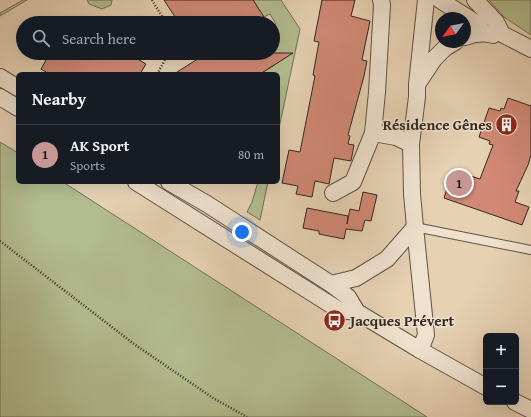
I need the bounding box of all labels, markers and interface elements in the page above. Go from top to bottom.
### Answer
north arrow [435,12,471,48]
search box [16,16,280,60]
icon: search [30,27,52,49]
text: Search here [62,28,136,49]
text: Nearby [32,86,86,111]
building icon: Résidence Gênes [494,112,520,138]
place label: Résidence Gênes [383,114,492,135]
text: AK Sport [70,135,129,156]
text: 1 [42,145,48,164]
text: 80 m [238,145,264,164]
text: Sports [70,156,105,175]
pin: 1 [446,168,472,198]
your location [232,222,252,242]
bus stop icon: Jacques Prévert [321,308,347,334]
place label: Jacques Prévert [347,310,454,331]
map controls [483,333,519,405]
button: + [483,333,519,369]
button: − [483,369,519,405]

